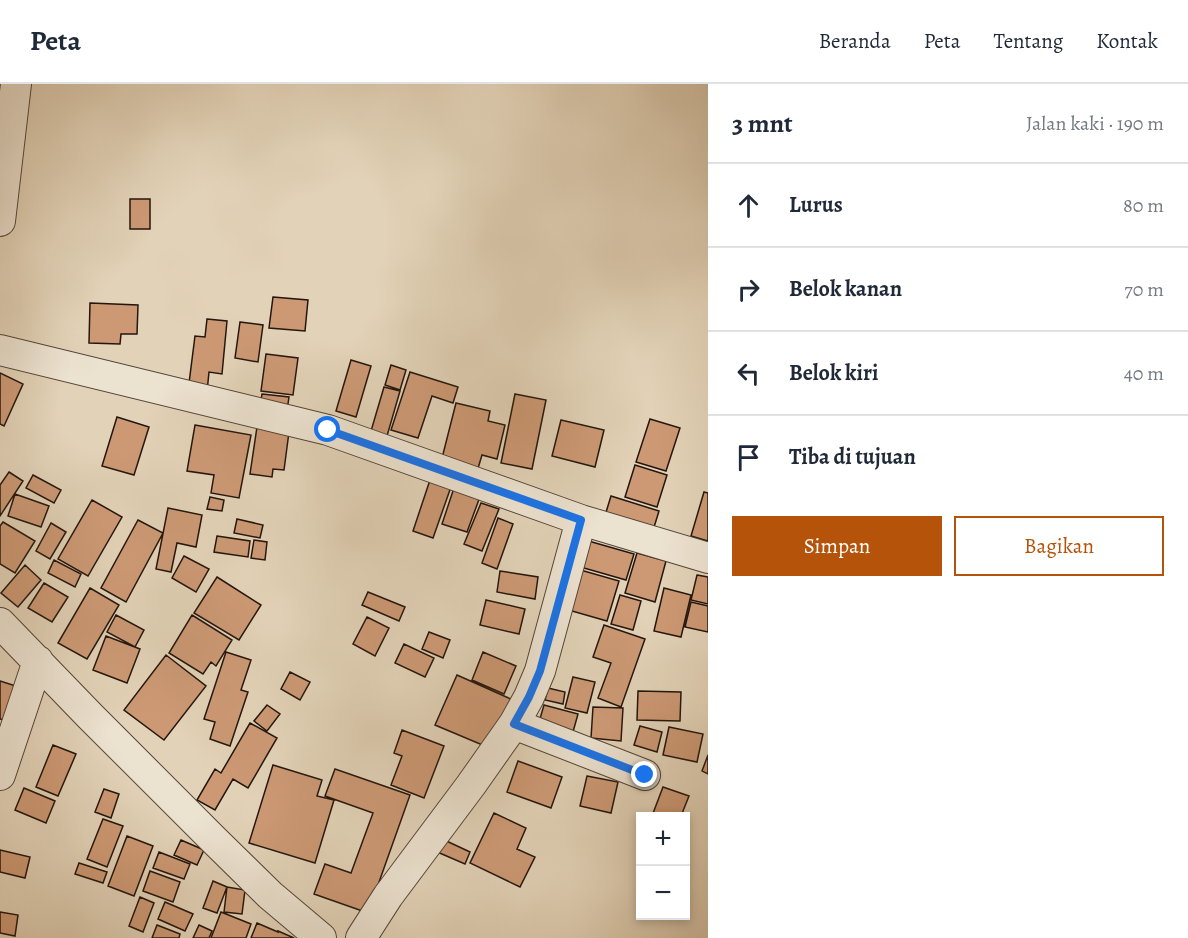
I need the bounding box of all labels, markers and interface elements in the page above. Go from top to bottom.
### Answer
text: Peta [30,22,81,60]
text: Beranda [819,27,891,55]
text: Peta [924,27,960,55]
text: Tentang [993,27,1063,55]
text: Kontak [1096,27,1158,55]
text: 3 mnt [732,106,793,141]
text: Jalan kaki · 190 m [1026,110,1164,137]
icon: ahead [732,189,765,222]
text: Lurus [789,190,843,220]
text: 80 m [1123,192,1164,219]
icon: right [732,273,765,306]
text: Belok kanan [789,274,902,304]
text: 70 m [1124,276,1164,303]
icon: left [732,357,765,390]
text: Belok kiri [789,358,878,388]
text: 40 m [1124,360,1164,387]
route start [314,416,340,442]
icon: arrive [732,441,765,474]
text: Tiba di tujuan [789,442,916,472]
button: Simpan [732,516,942,576]
button: Bagikan [954,516,1164,576]
route end [631,761,657,787]
map controls [636,812,690,920]
button: + [636,812,690,866]
button: − [636,866,690,920]

